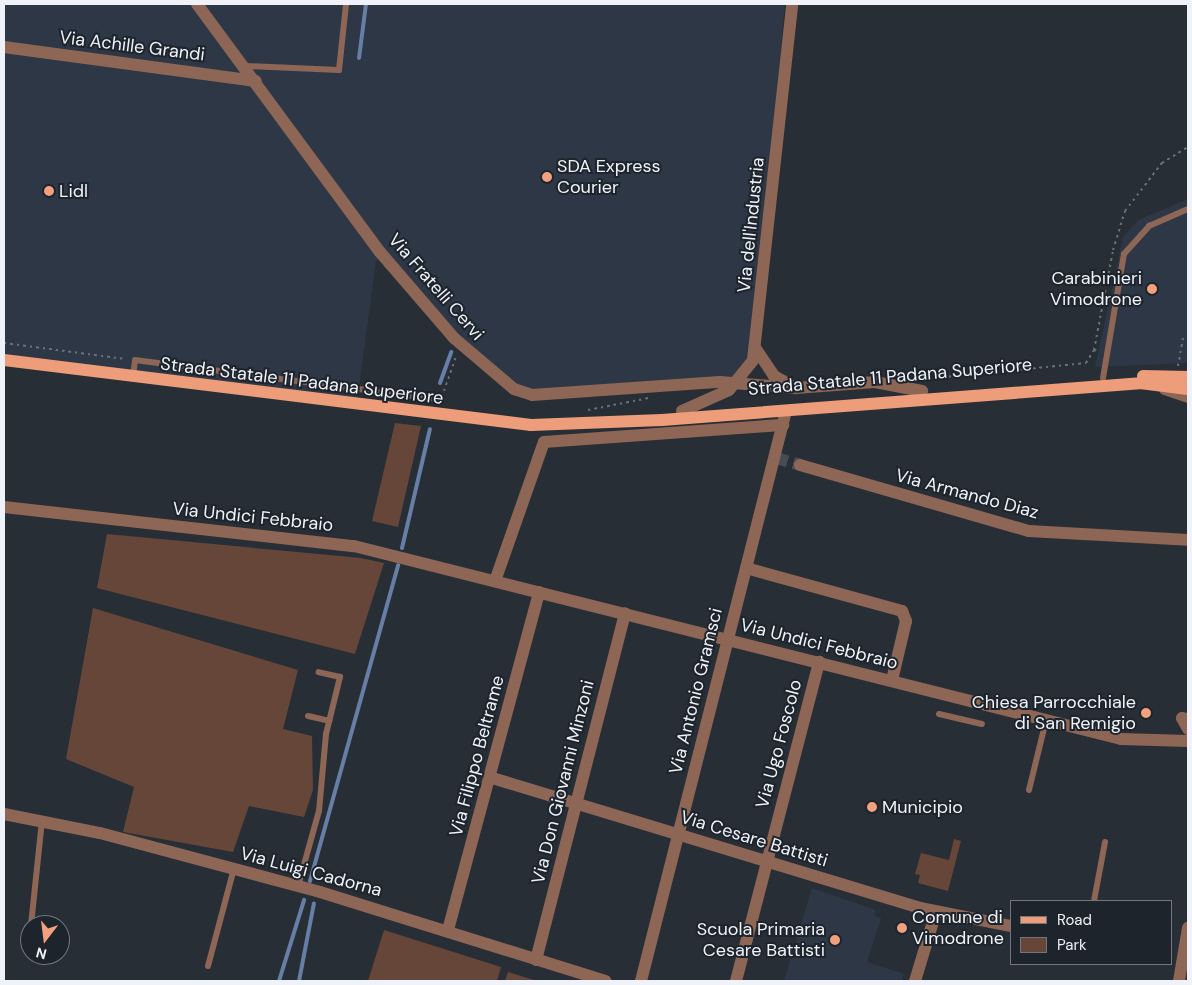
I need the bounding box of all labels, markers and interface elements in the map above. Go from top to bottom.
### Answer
street label: Via Achille Grandi [58,26,206,66]
place label: SDA Express Courier [557,156,661,198]
street label: Via dell'Industria [733,156,769,294]
marker: SDA Express Courier [541,171,553,183]
place label: Lidl [59,180,88,202]
marker: Lidl [43,185,55,197]
street label: Via Fratelli Cervi [384,229,488,345]
place label: Carabinieri Vimodrone [1050,268,1142,310]
marker: Carabinieri Vimodrone [1146,283,1158,295]
street label: Strada Statale 11 Padana Superiore [159,353,445,409]
street label: Strada Statale 11 Padana Superiore [747,354,1033,400]
street label: Via Armando Diaz [893,465,1041,523]
street label: Via Undici Febbraio [172,498,334,536]
street label: Via Antonio Gramsci [665,606,727,776]
street label: Via Undici Febbraio [738,614,900,674]
street label: Via Filippo Beltrame [445,673,509,839]
street label: Via Ugo Foscolo [751,677,807,811]
street label: Via Don Giovanni Minzoni [527,678,599,886]
place label: Chiesa Parrocchiale di San Remigio [972,692,1136,734]
marker: Chiesa Parrocchiale di San Remigio [1140,707,1152,719]
place label: Municipio [882,796,963,818]
marker: Municipio [866,801,878,813]
street label: Via Cesare Battisti [678,806,830,872]
street label: Via Luigi Cadorna [238,843,384,901]
legend [1010,900,1172,965]
place label: Comune di Vimodrone [912,907,1004,950]
text: Road [1057,910,1092,930]
north arrow [20,915,70,965]
place label: Scuola Primaria Cesare Battisti [697,919,825,962]
marker: Comune di Vimodrone [896,922,908,934]
marker: Scuola Primaria Cesare Battisti [829,934,841,946]
text: Park [1057,935,1087,955]
text: N [34,944,49,964]

